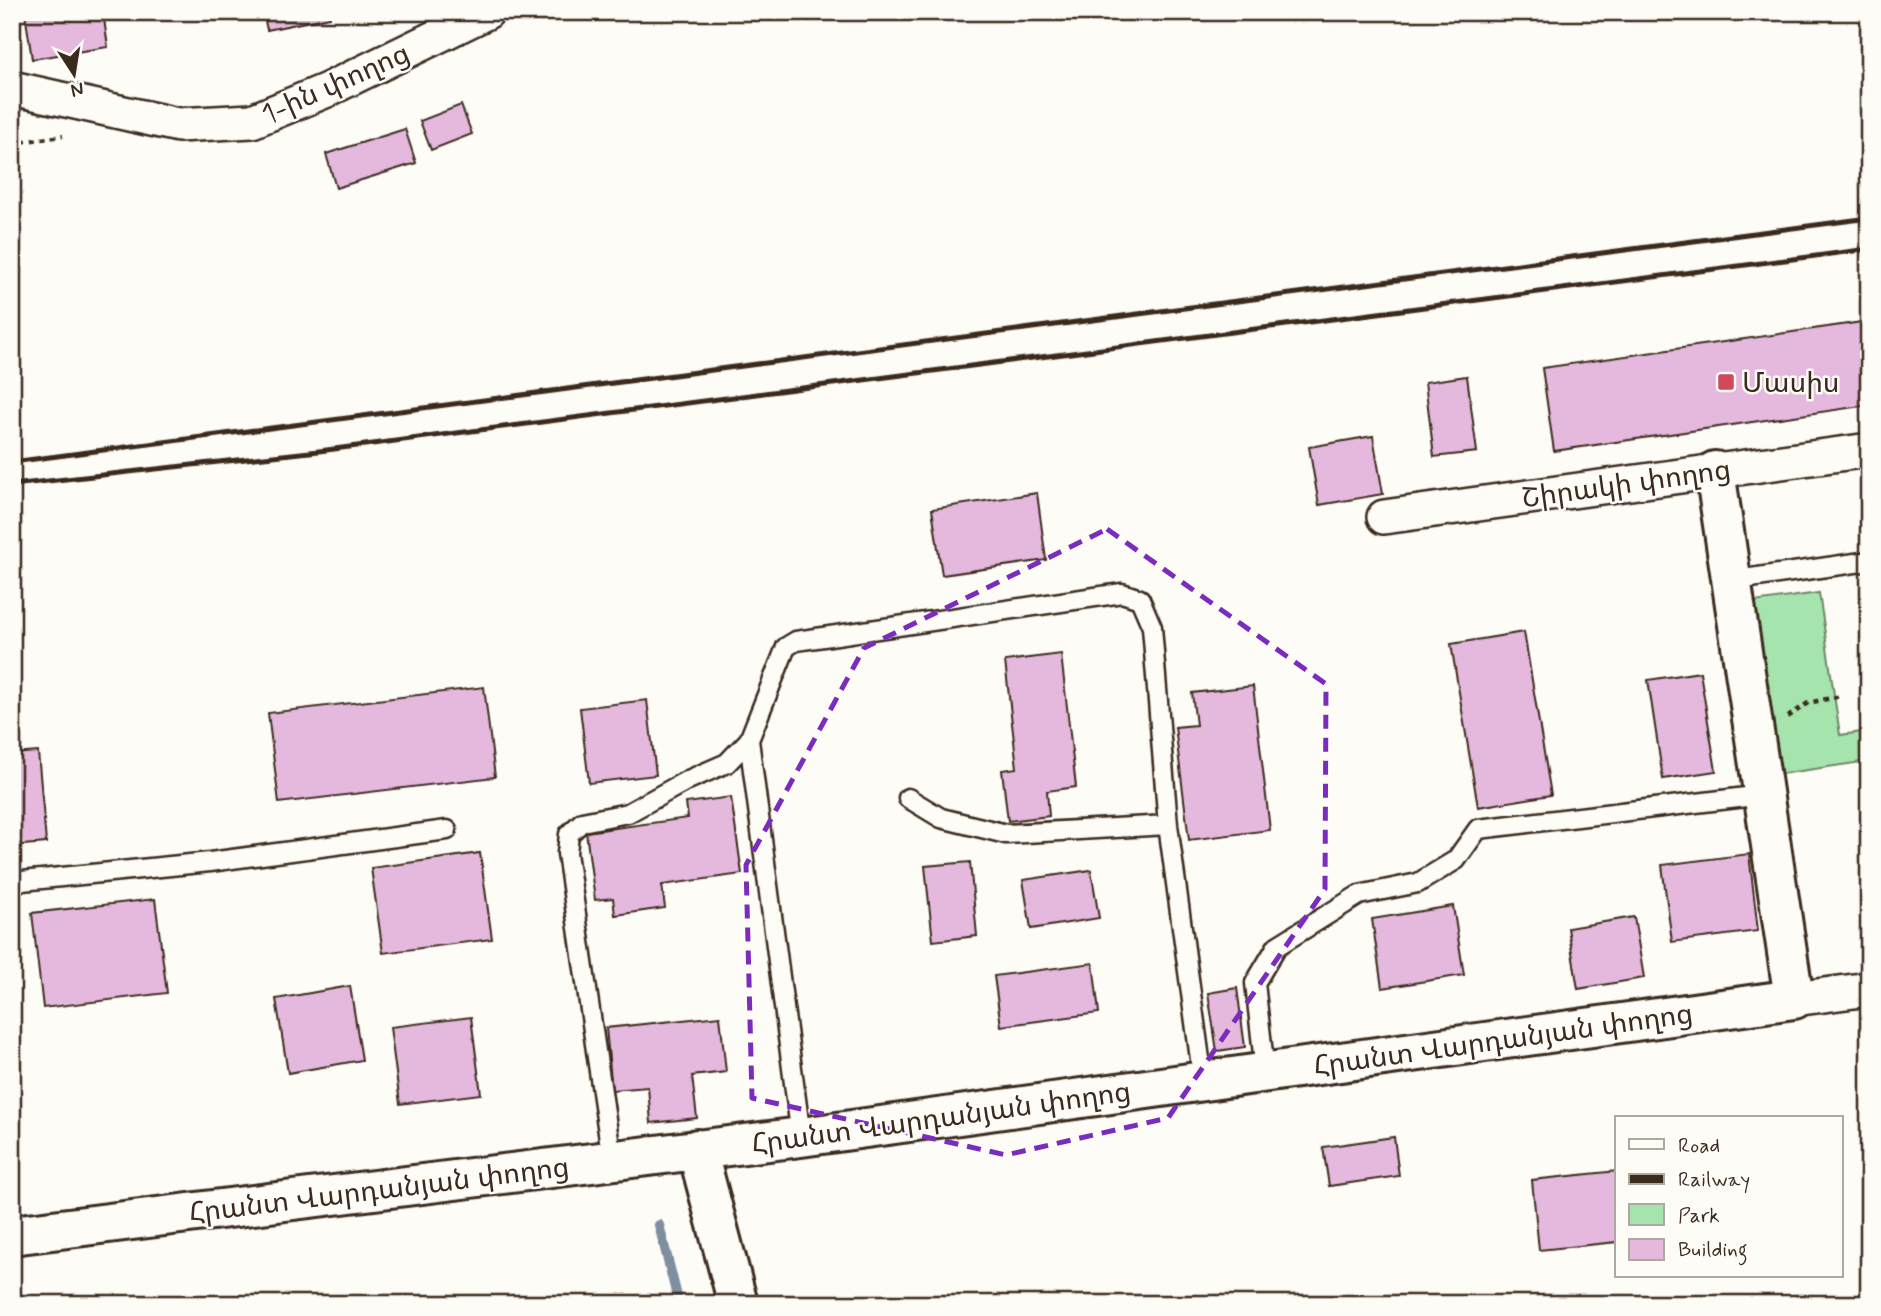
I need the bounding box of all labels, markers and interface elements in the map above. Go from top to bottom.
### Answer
street label: 1-ին փողոց [256,36,416,134]
north arrow [38,38,108,108]
text: N [68,76,86,103]
place label: Մասիս [1742,366,1840,403]
marker: Մասիս [1716,372,1736,392]
street label: Շիրակի փողոց [1519,452,1733,518]
street label: Հրանտ Վարդանյան փողոց [1311,997,1695,1086]
street label: Հրանտ Վարդանյան փողոց [749,1075,1133,1164]
legend [1615,1116,1842,1278]
text: Road [1678,1132,1720,1160]
street label: Հրանտ Վարդանյան փողոց [187,1150,571,1233]
text: Railway [1678,1166,1750,1194]
text: Park [1678,1202,1720,1230]
text: Building [1678,1236,1748,1266]

